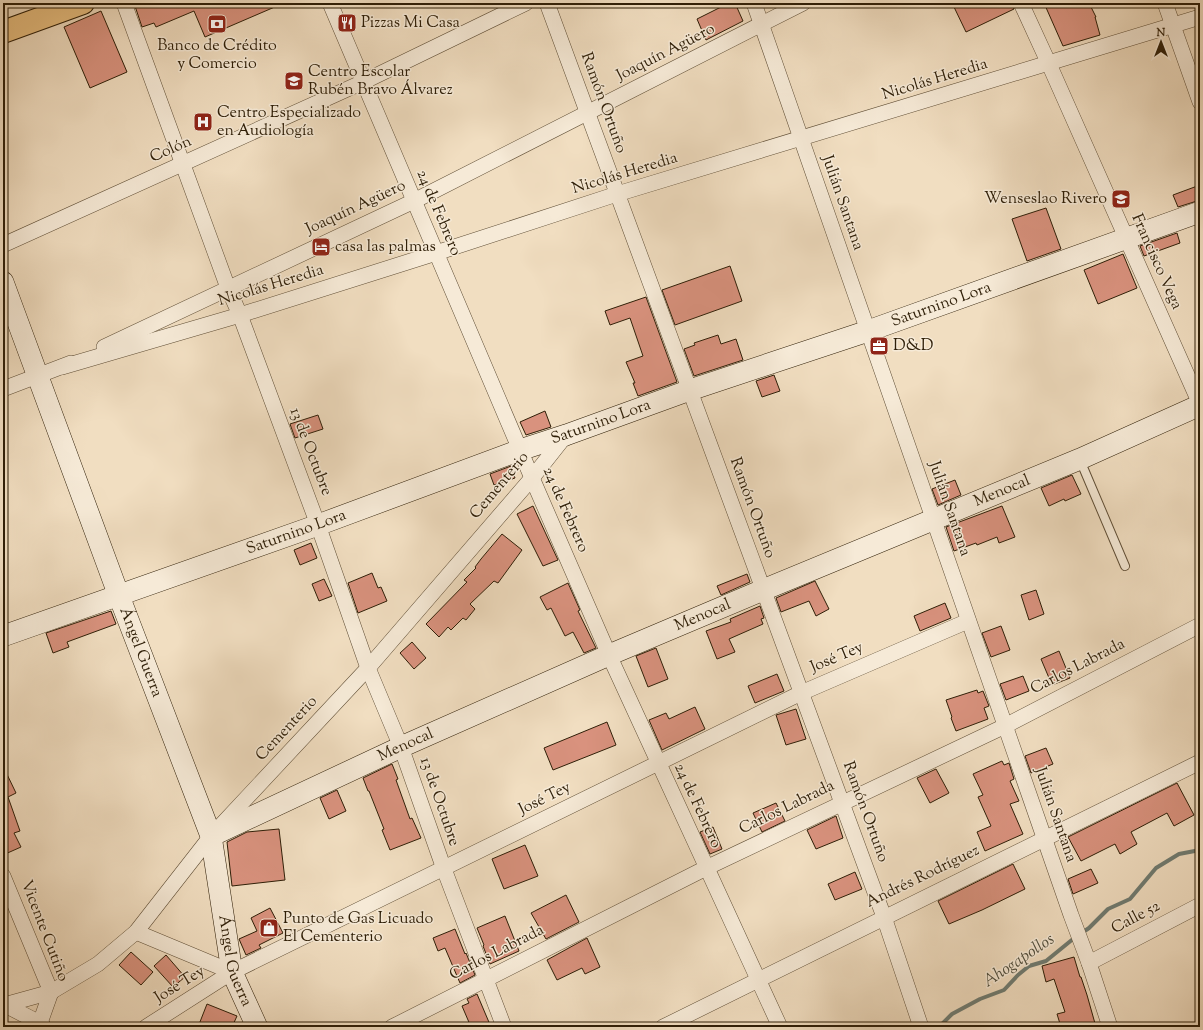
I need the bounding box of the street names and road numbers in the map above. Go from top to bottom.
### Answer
street label: Joaquín Agüero [612,18,719,88]
street label: Ramón Ortuño [574,49,632,157]
street label: Nicolás Heredia [879,53,991,107]
street label: Colón [146,130,196,169]
street label: Nicolás Heredia [569,147,681,201]
street label: Julián Santana [815,152,869,254]
street label: 24 de Febrero [410,166,467,260]
street label: Joaquín Agüero [301,175,410,242]
street label: Francisco Vega [1125,210,1188,314]
street label: Nicolás Heredia [215,259,327,313]
street label: Saturnino Lora [888,276,995,333]
street label: Saturnino Lora [548,393,655,451]
street label: 13 de Octubre [283,405,337,499]
street label: Cementerio [465,447,535,525]
street label: Ramón Ortuño [723,454,781,562]
street label: Julián Santana [922,458,976,560]
street label: 24 de Febrero [536,463,594,557]
street label: Menocal [970,469,1034,513]
street label: Saturnino Lora [243,504,350,561]
street label: Menocal [671,593,735,638]
street label: Ángel Guerra [113,604,168,701]
street label: Carlos Labrada [1027,633,1130,701]
street label: José Tey [806,637,867,680]
street label: Cementerio [251,691,323,767]
street label: Menocal [374,722,438,768]
street label: 13 de Octubre [413,754,465,850]
street label: Ramón Ortuño [836,758,894,866]
street label: 24 de Febrero [667,760,727,853]
street label: Julián Santana [1028,764,1082,866]
street label: Carlos Labrada [735,775,839,841]
street label: José Tey [514,776,575,822]
street label: Andrés Rodríguez [862,839,984,915]
street label: Vicente Cutiño [14,877,74,985]
street label: Calle 52 [1107,895,1165,941]
street label: Ángel Guerra [212,913,258,1011]
street label: Carlos Labrada [446,919,549,987]
street label: José Tey [149,961,210,1010]

